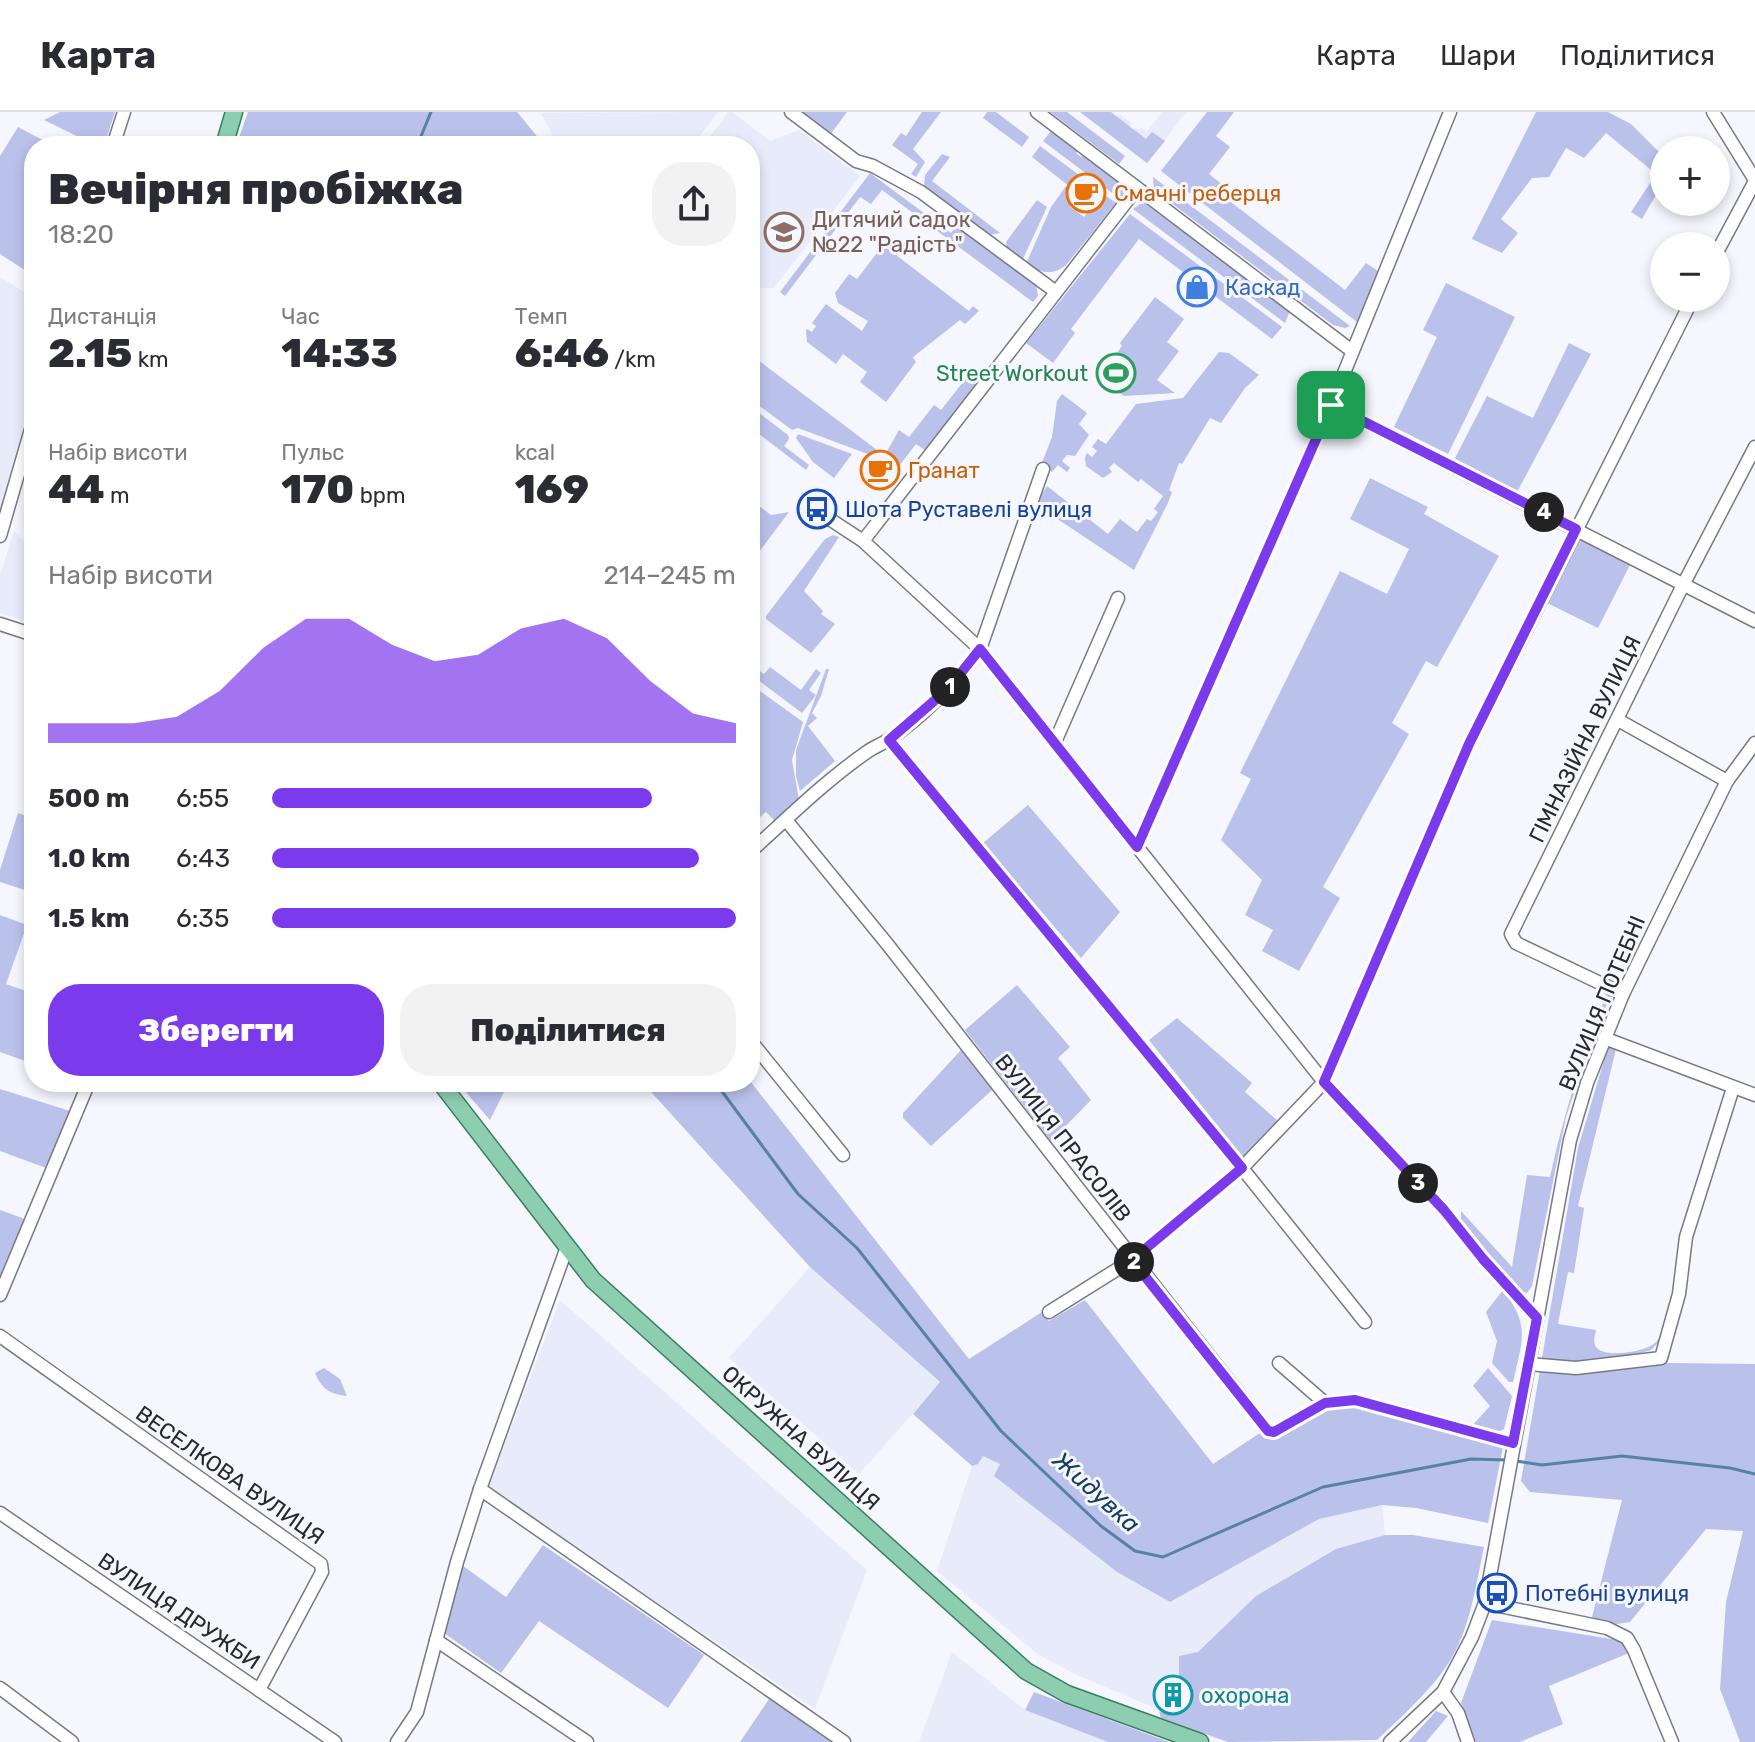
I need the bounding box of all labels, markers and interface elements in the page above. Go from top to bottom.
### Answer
text: Карта [40,32,156,78]
text: Карта [1316,39,1396,72]
text: Шари [1440,39,1516,72]
text: Поділитися [1560,39,1715,72]
map controls [1650,136,1730,312]
button: + [1650,136,1730,216]
button: share [652,162,736,246]
text: Вечірня пробіжка [48,163,464,215]
cafe icon: Смачні реберця [1065,172,1107,214]
place label: Смачні реберця [1114,180,1281,207]
place label: Дитячий садок №22 "Радість" [812,206,971,258]
school or university icon: Дитячий садок №22 "Радість" [763,211,805,253]
text: 18:20 [48,219,114,250]
button: − [1650,232,1730,312]
shop icon: Каскад [1176,266,1218,308]
place label: Каскад [1225,274,1301,301]
text: Дистанція [48,303,157,330]
text: Час [281,303,320,330]
text: Темп [515,303,568,330]
text: 2.15 [48,330,132,377]
text: 14:33 [281,330,398,377]
text: 6:46 [515,330,609,377]
text: km [132,346,169,373]
text: /km [609,346,656,373]
sports icon: Street Workout [1095,352,1137,394]
place label: Street Workout [936,360,1088,387]
pin [1297,371,1365,439]
icon: arrive [1309,383,1353,427]
text: Набір висоти [48,439,188,466]
text: Пульс [281,439,344,466]
text: kcal [515,439,555,466]
cafe icon: Гранат [859,449,901,491]
place label: Гранат [908,457,980,484]
text: 44 [48,466,105,513]
text: 170 [281,466,354,513]
text: 169 [515,466,589,513]
text: m [105,482,130,509]
text: bpm [354,482,405,509]
bus stop icon: Шота Руставелі вулиця [796,488,838,530]
pin: 4 [1524,492,1564,532]
place label: Шота Руставелі вулиця [845,496,1092,523]
text: 4 [1536,498,1552,525]
text: Набір висоти [48,560,213,591]
text: 214–245 m [603,560,736,591]
street label: ГІМНАЗІЙНА ВУЛИЦЯ [1523,631,1647,847]
pin: 1 [930,667,970,707]
text: 1 [945,673,955,700]
text: 500 m [48,783,130,814]
text: 6:55 [176,783,229,814]
text: 1.0 km [48,843,130,874]
text: 6:43 [176,843,230,874]
text: 1.5 km [48,903,130,934]
text: 6:35 [176,903,229,934]
street label: ВУЛИЦЯ ПОТЕБНІ [1553,912,1651,1094]
button: Зберегти [48,984,384,1076]
button: Поділитися [400,984,736,1076]
street label: ВУЛИЦЯ ПРАСОЛІВ [989,1049,1137,1227]
pin: 3 [1398,1163,1438,1203]
text: 3 [1411,1169,1425,1196]
pin: 2 [1114,1242,1154,1282]
text: 2 [1127,1248,1141,1275]
street label: ОКРУЖНА ВУЛИЦЯ [716,1360,886,1516]
street label: ВЕСЕЛКОВА ВУЛИЦЯ [131,1400,329,1550]
water label: Жидувка [1047,1446,1145,1538]
street label: ВУЛИЦЯ ДРУЖБИ [93,1547,265,1675]
bus stop icon: Потебні вулиця [1476,1572,1518,1614]
place label: Потебні вулиця [1525,1580,1689,1607]
building icon: охорона [1152,1674,1194,1716]
place label: охорона [1201,1682,1289,1709]

